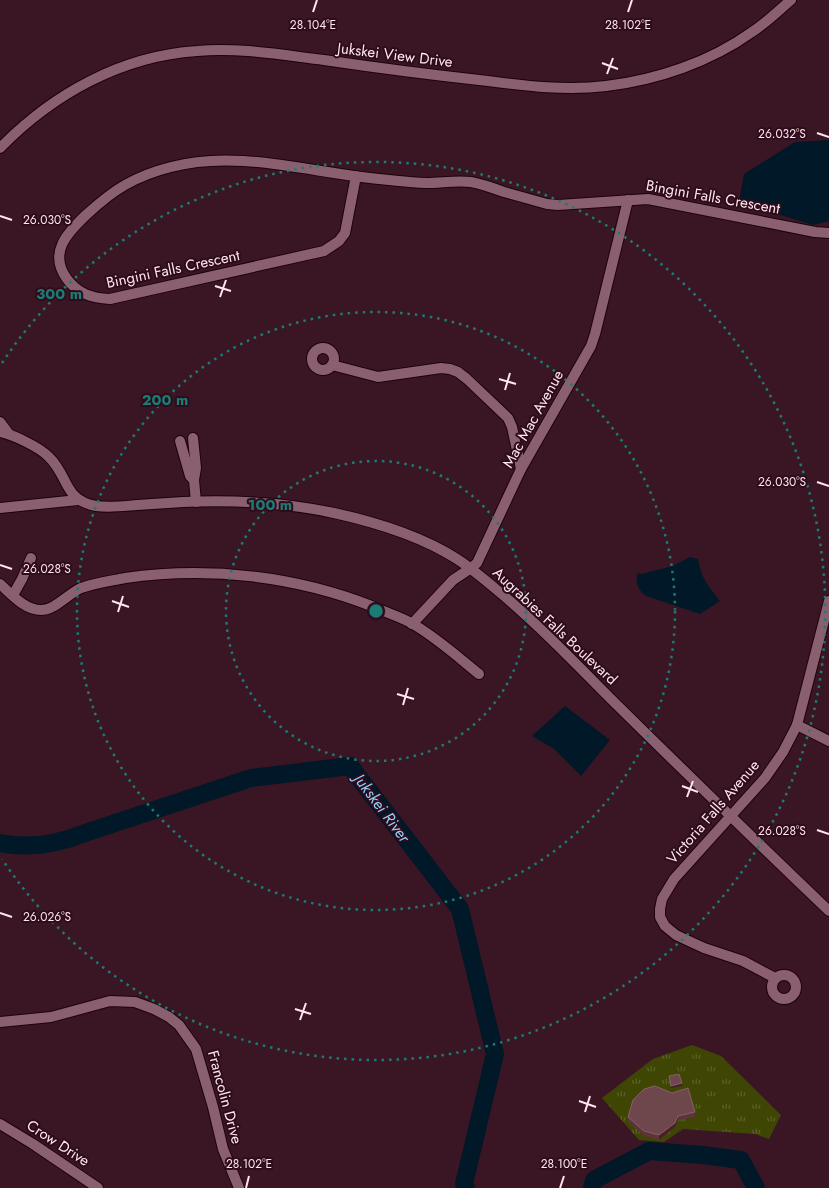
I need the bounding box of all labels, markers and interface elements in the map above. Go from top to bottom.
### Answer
text: 28.104°E [290,16,336,34]
text: 28.102°E [605,16,651,34]
street label: Jukskei View Drive [334,37,454,73]
text: 26.032°S [758,125,806,143]
street label: Bingini Falls Crescent [644,174,782,220]
text: 26.030°S [23,211,72,229]
street label: Bingini Falls Crescent [104,244,242,294]
text: 300 m [36,283,82,305]
street label: Mac Mac Avenue [497,366,569,472]
text: 200 m [142,389,188,411]
text: 26.030°S [758,473,807,491]
text: 100 m [248,494,292,516]
text: 26.028°S [23,560,71,578]
street label: Augrabies Falls Boulevard [488,562,622,690]
centre of rings [367,602,385,620]
street label: Victoria Falls Avenue [661,755,765,869]
water label: Jukskei River [347,766,417,849]
text: 26.028°S [758,822,806,840]
text: 26.026°S [23,908,72,926]
street label: Francolin Drive [202,1048,248,1146]
street label: Crow Drive [22,1114,94,1172]
text: 28.102°E [226,1155,272,1173]
text: 28.100°E [541,1155,587,1173]

